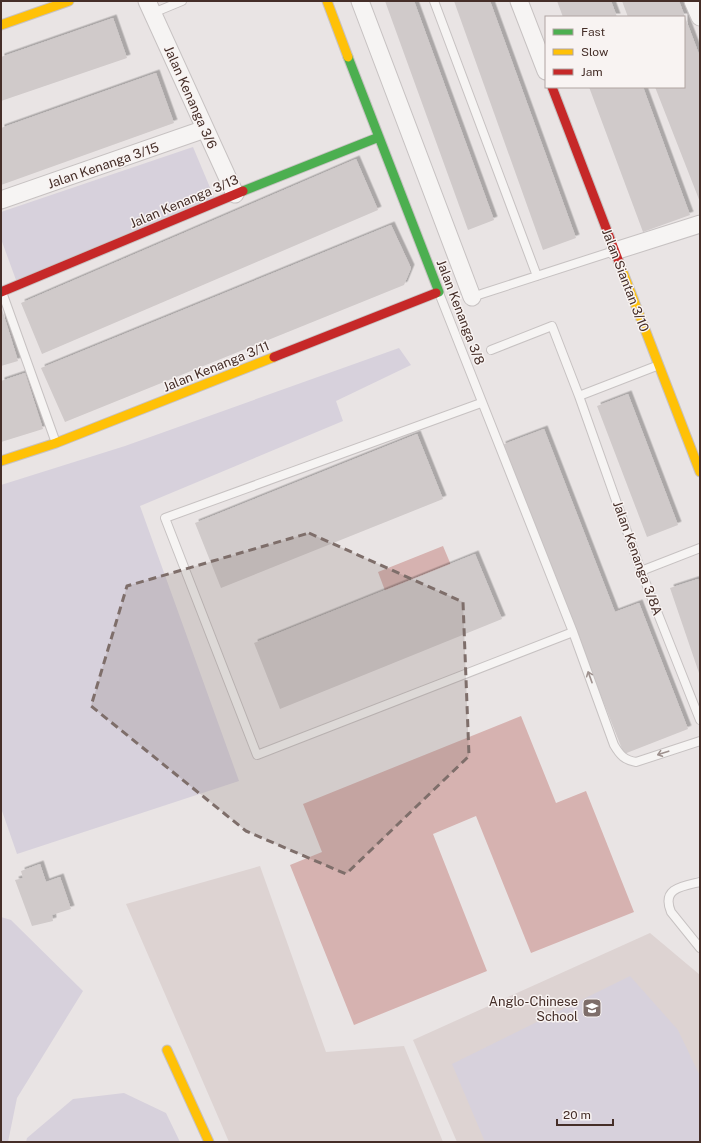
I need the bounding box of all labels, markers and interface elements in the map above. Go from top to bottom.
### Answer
legend [545,16,685,88]
text: Fast [581,25,606,39]
street label: Jalan Kenanga 3/6 [161,43,220,151]
text: Slow [581,45,609,59]
text: Jam [581,65,603,79]
street label: Jalan Kenanga 3/15 [46,139,161,192]
street label: Jalan Kenanga 3/13 [128,172,241,231]
street label: Jalan Siantan 3/10 [599,227,652,334]
street label: Jalan Kenanga 3/8 [434,257,487,367]
street label: Jalan Kenanga 3/11 [161,338,272,395]
street label: Jalan Kenanga 3/8A [610,499,665,617]
one-way arrow [585,672,593,684]
one-way arrow [657,750,670,757]
place label: Anglo-Chinese School [489,994,578,1024]
school or university icon: Anglo-Chinese School [581,997,603,1019]
scale bar [557,1101,613,1127]
text: 20 m [563,1108,591,1122]

